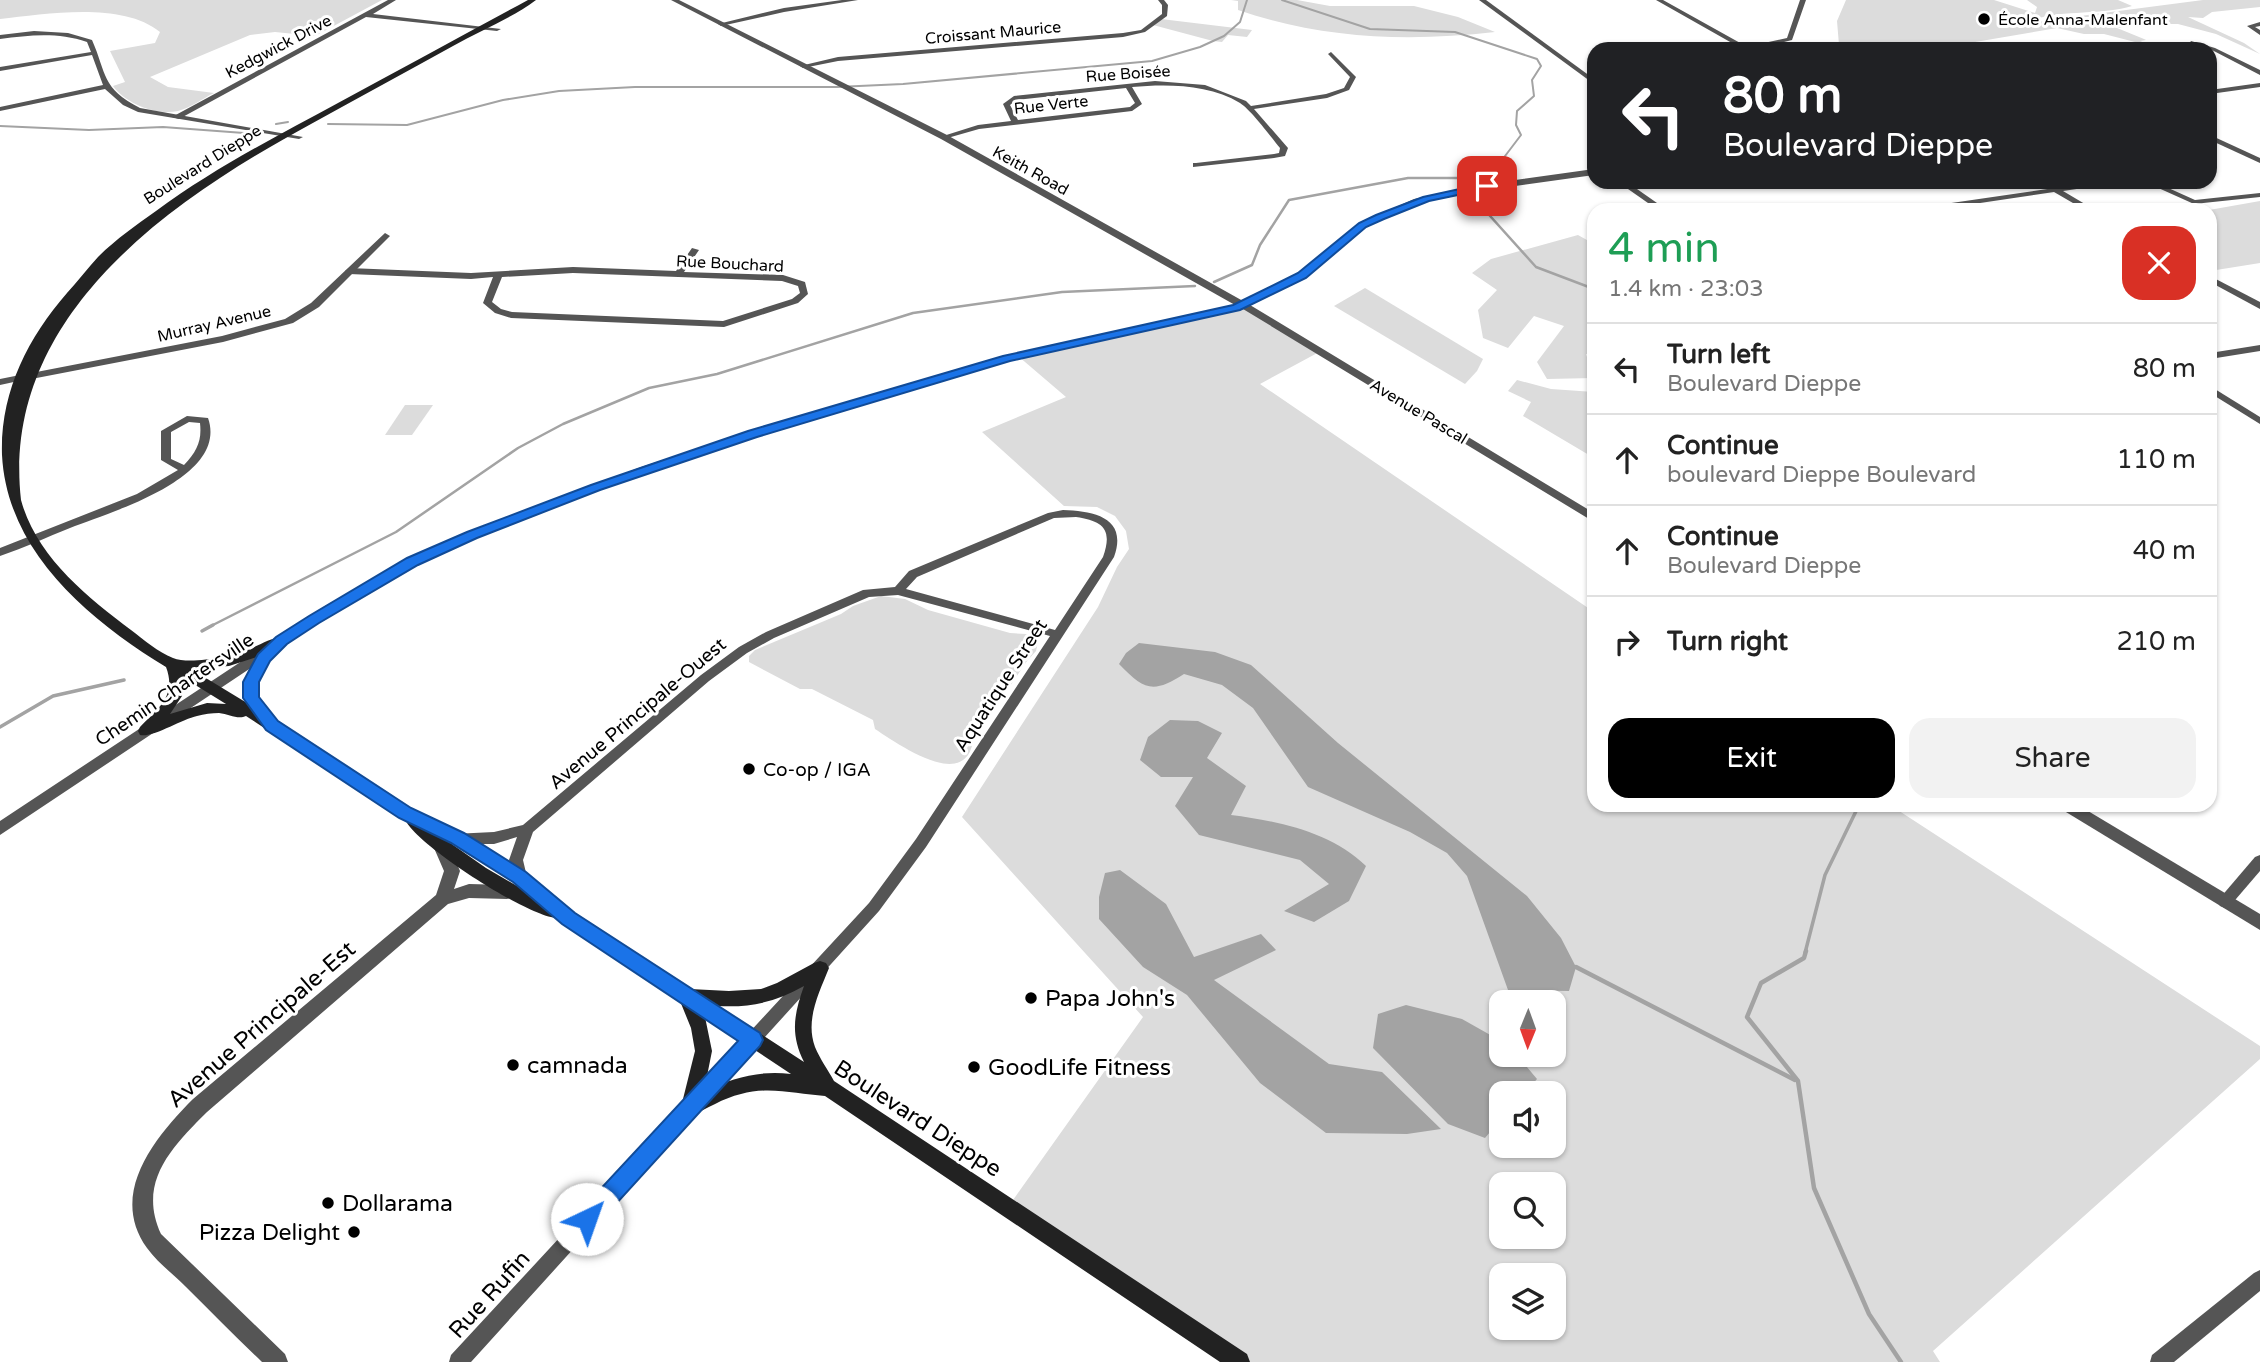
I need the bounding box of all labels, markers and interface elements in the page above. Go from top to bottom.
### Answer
street label: Kedgwick Drive [222,10,335,83]
place label: École Anna-Malenfant [1998,10,2168,30]
marker: École Anna-Malenfant [1976,11,1992,27]
street label: Croissant Maurice [924,17,1062,49]
street label: Rue Boisée [1085,61,1171,87]
text: 80 m [1723,67,1842,126]
icon: left [1608,70,1699,161]
street label: Rue Verte [1013,91,1089,119]
street label: Boulevard Dieppe [140,121,265,209]
text: Boulevard Dieppe [1723,127,1993,165]
street label: Keith Road [989,142,1072,200]
pin [1457,156,1517,216]
icon: arrive [1468,167,1506,205]
text: 4 min [1608,223,1720,274]
button: close [2122,226,2196,300]
street label: Rue Bouchard [675,251,784,277]
text: 1.4 km · 23:03 [1608,275,1764,303]
street label: Murray Avenue [155,301,273,347]
text: Turn left [1667,339,1770,370]
icon: left [1608,350,1646,388]
text: 80 m [2133,353,2196,384]
text: Boulevard Dieppe [1667,370,1861,398]
street label: Avenue Pascal [1366,375,1471,449]
text: Continue [1667,430,1779,461]
icon: ahead [1608,441,1646,479]
text: 110 m [2116,444,2196,475]
text: boulevard Dieppe Boulevard [1667,461,1976,489]
text: Continue [1667,521,1779,552]
icon: ahead [1608,532,1646,570]
text: 40 m [2133,535,2196,566]
text: Boulevard Dieppe [1667,552,1861,580]
street label: Aquatique Street [950,615,1052,756]
icon: right [1608,623,1646,661]
text: Turn right [1667,626,1788,657]
text: 210 m [2116,626,2196,657]
street label: Chemin Chartersville [91,629,258,751]
street label: Avenue Principale-Ouest [545,633,730,794]
button: Exit [1608,718,1895,798]
button: Share [1909,718,2196,798]
place label: Co-op / IGA [763,759,871,781]
marker: Co-op / IGA [741,761,757,777]
street label: Avenue Principale-Est [162,935,362,1114]
place label: Papa John's [1045,985,1175,1013]
marker: Papa John's [1023,990,1039,1006]
north arrow [1489,990,1566,1068]
map controls [1489,990,1566,1340]
place label: camnada [527,1052,628,1080]
street label: Boulevard Dieppe [828,1054,1007,1183]
place label: GoodLife Fitness [988,1054,1171,1082]
marker: camnada [505,1057,521,1073]
marker: GoodLife Fitness [966,1059,982,1075]
button: sound [1489,1081,1566,1158]
button: search [1489,1172,1566,1249]
position arrow [550,1182,624,1256]
place label: Dollarama [342,1190,453,1218]
marker: Dollarama [320,1195,336,1211]
place label: Pizza Delight [199,1219,340,1247]
marker: Pizza Delight [346,1224,362,1240]
street label: Rue Rufin [443,1245,536,1344]
button: layers [1489,1263,1566,1340]

